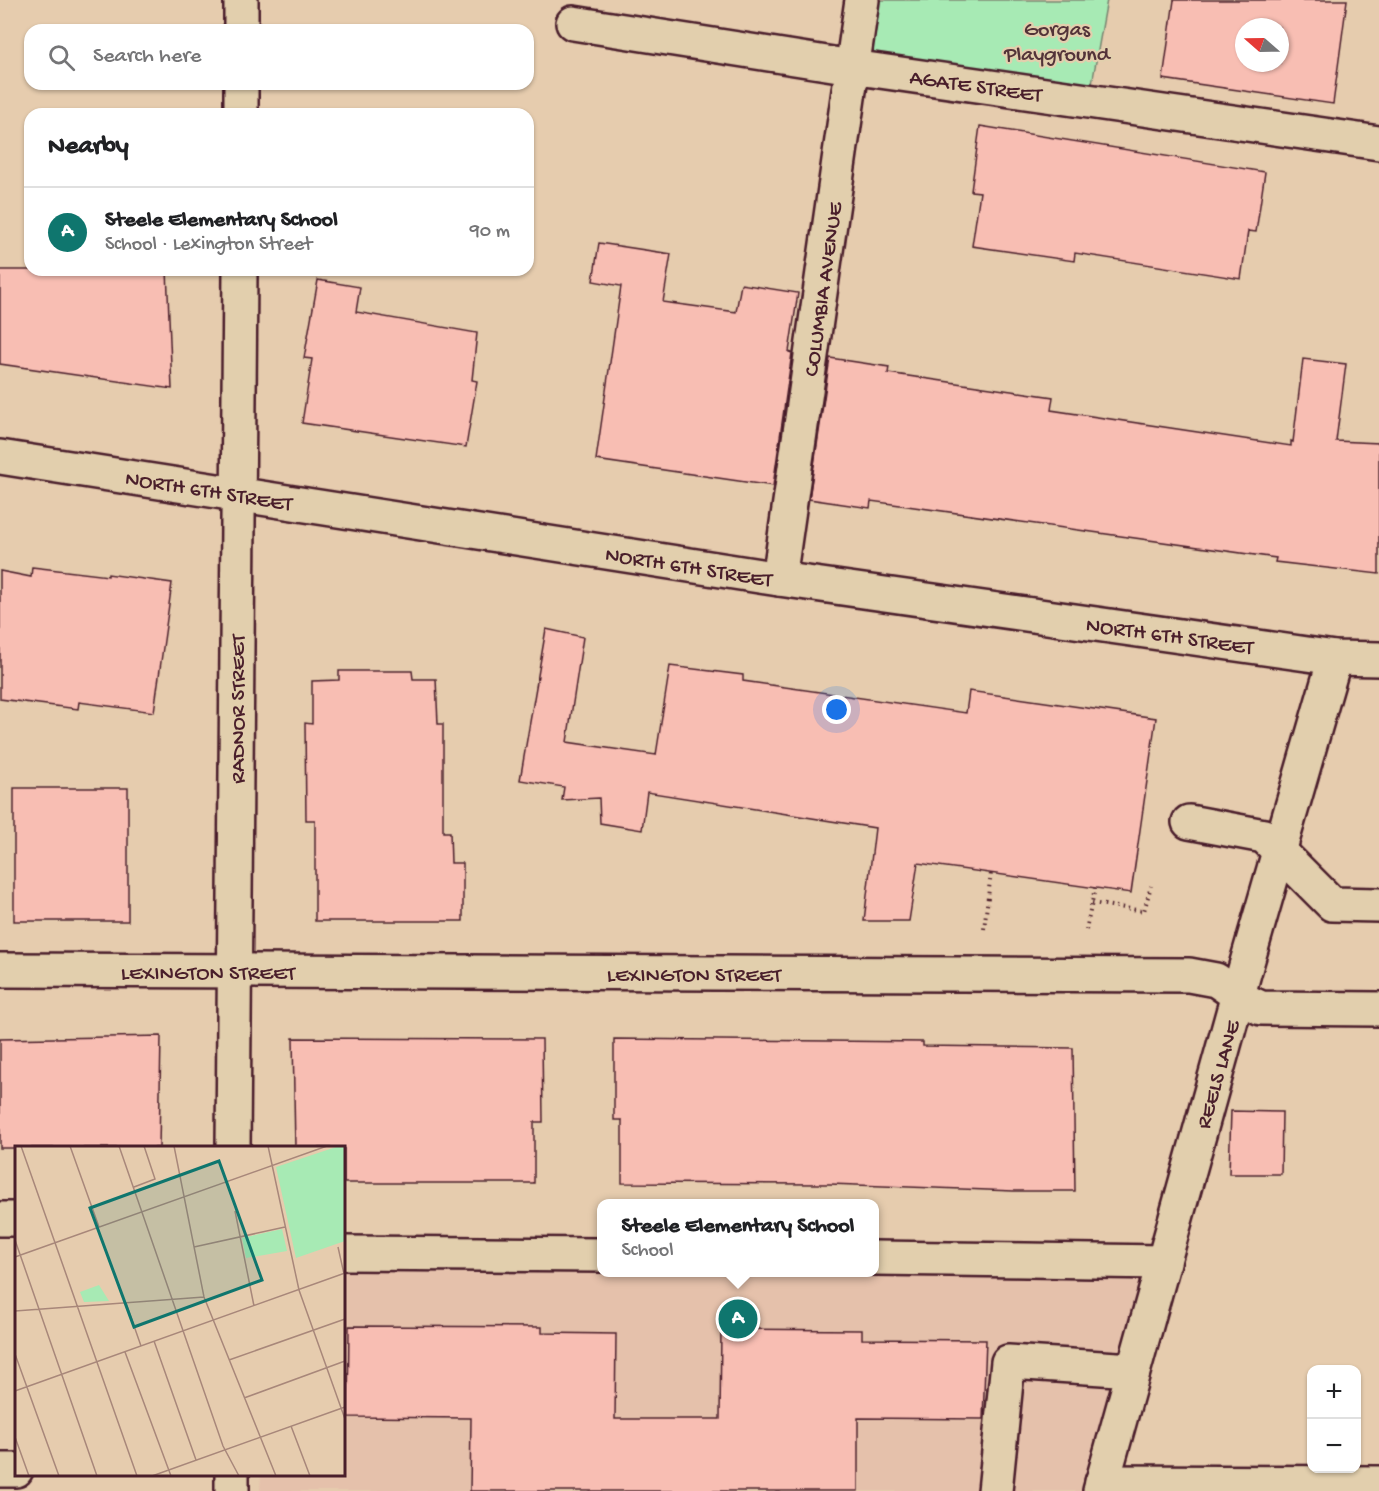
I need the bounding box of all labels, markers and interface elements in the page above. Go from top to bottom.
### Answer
park label: Gorgas Playground [1003,18,1112,69]
north arrow [1235,18,1289,72]
search box [24,24,534,90]
icon: search [45,41,78,74]
text: Search here [93,44,201,70]
street label: AGATE STREET [908,66,1045,110]
text: Nearby [48,132,129,163]
street label: COLUMBIA AVENUE [800,200,850,378]
text: Steele Elementary School [105,208,338,234]
text: A [62,221,73,244]
text: 90 m [470,221,510,244]
text: School · Lexington Street [105,234,312,257]
street label: NORTH 6TH STREET [123,467,295,519]
street label: NORTH 6TH STREET [603,543,775,595]
street label: NORTH 6TH STREET [1084,613,1256,663]
street label: RADNOR STREET [227,633,253,784]
your location [822,695,851,724]
street label: LEXINGTON STREET [121,962,297,988]
street label: LEXINGTON STREET [607,964,783,990]
street label: REELS LANE [1192,1017,1248,1132]
inset map [15,1146,345,1476]
popup [597,1199,879,1277]
text: Steele Elementary School [622,1214,854,1240]
text: School [622,1240,674,1263]
pin: A [718,1296,758,1342]
map controls [1307,1365,1361,1473]
button: + [1307,1365,1361,1419]
button: − [1307,1419,1361,1473]

